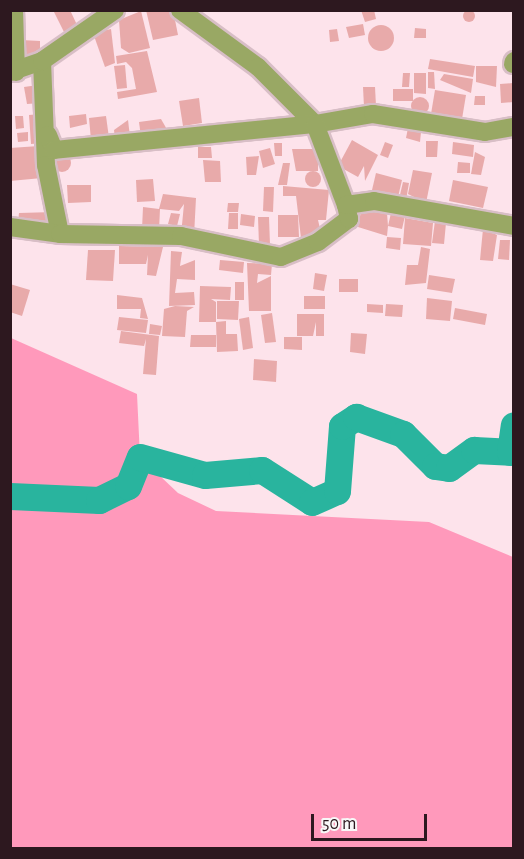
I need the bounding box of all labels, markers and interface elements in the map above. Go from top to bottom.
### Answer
scale bar [314,802,430,840]
text: 50 m [322,815,356,833]

